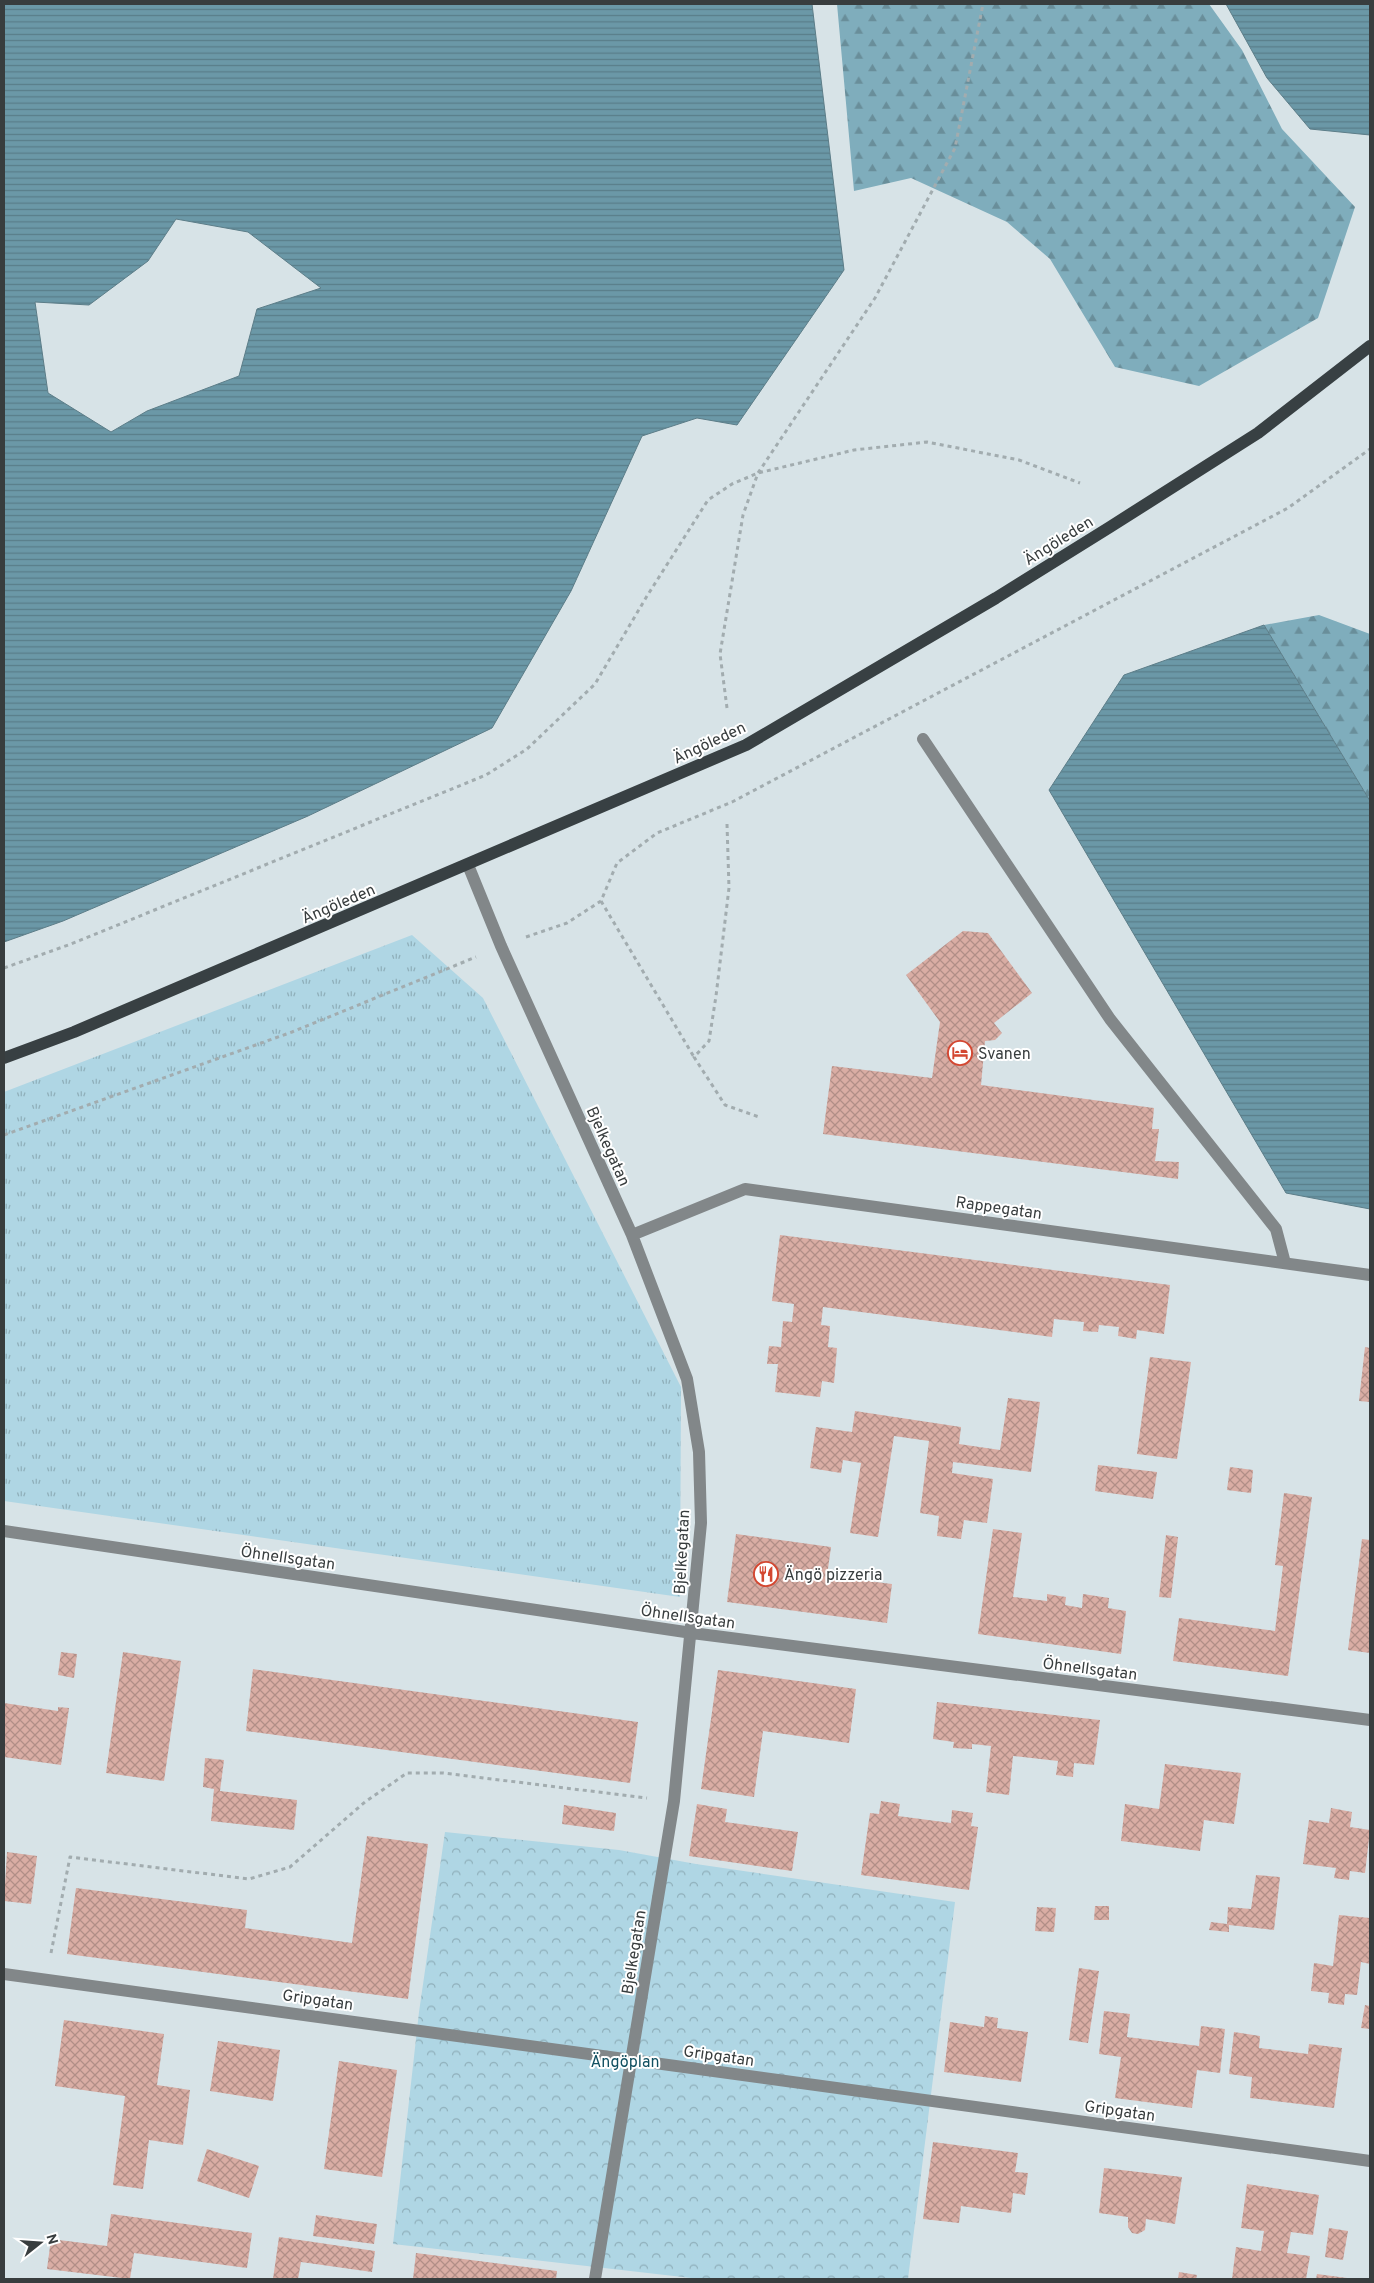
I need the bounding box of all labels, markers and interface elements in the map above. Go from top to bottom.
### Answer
street label: Ängöleden [1020,512,1097,571]
street label: Ängöleden [670,717,749,769]
street label: Ängöleden [299,879,379,929]
hotel icon: Svanen [947,1040,973,1066]
place label: Svanen [978,1045,1031,1065]
street label: Bjelkegatan [581,1104,634,1190]
street label: Rappegatan [954,1193,1043,1225]
street label: Bjelkegatan [671,1509,695,1595]
street label: Öhnellsgatan [239,1540,337,1576]
restaurant icon: Ängö pizzeria [753,1561,779,1587]
place label: Ängö pizzeria [784,1565,882,1586]
street label: Öhnellsgatan [639,1599,737,1635]
street label: Öhnellsgatan [1041,1652,1139,1686]
street label: Bjelkegatan [618,1909,652,1996]
street label: Gripgatan [281,1986,354,2016]
street label: Gripgatan [682,2042,755,2072]
park label: Ängöplan [590,2052,660,2073]
street label: Gripgatan [1083,2097,1156,2127]
north arrow [15,2218,65,2268]
text: N [41,2232,61,2247]

